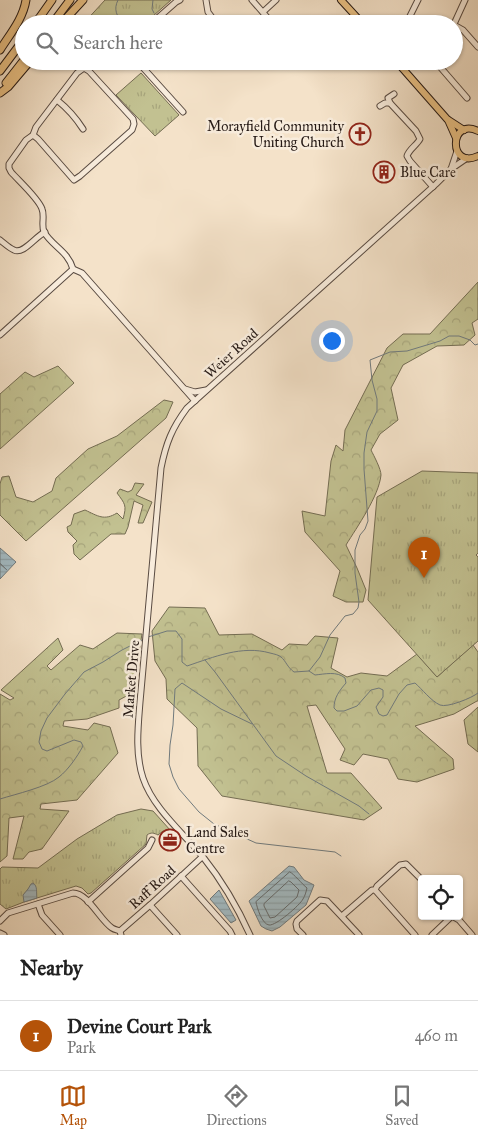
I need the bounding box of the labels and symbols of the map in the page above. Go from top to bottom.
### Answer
place label: Morayfield Community Uniting Church [207,118,344,151]
church icon: Morayfield Community Uniting Church [348,122,372,146]
building icon: Blue Care [372,160,396,184]
place label: Blue Care [400,164,456,181]
street label: Weier Road [201,325,262,382]
your location [319,328,345,354]
pin: 1 [408,537,440,578]
street label: Market Drive [120,639,143,719]
place label: Land Sales Centre [186,824,249,857]
office icon: Land Sales Centre [158,828,182,852]
street label: Raff Road [125,862,179,913]

